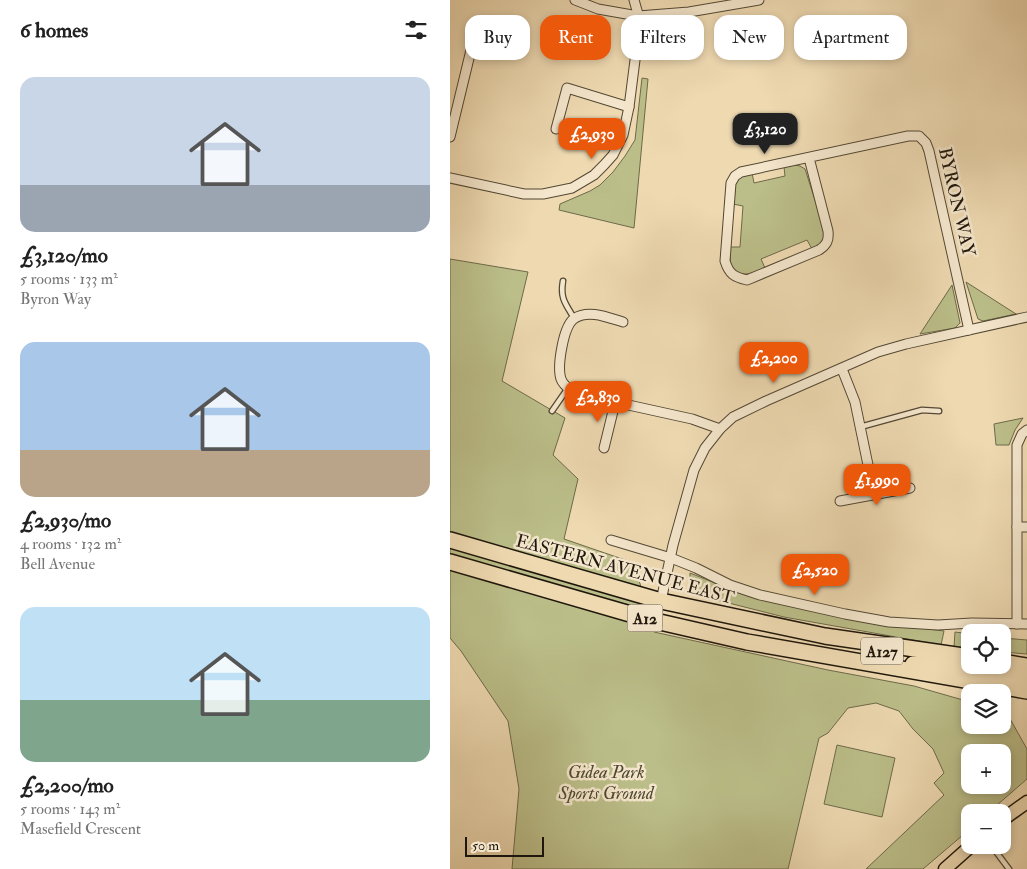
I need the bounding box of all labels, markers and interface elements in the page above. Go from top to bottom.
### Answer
chip: Buy [465,15,530,60]
chip: Rent [540,15,611,60]
chip: Filters [621,15,704,60]
chip: New [714,15,784,60]
chip: Apartment [794,15,907,60]
icon: filters [402,16,430,44]
text: 6 homes [20,17,88,44]
icon: home [180,109,270,199]
pin: £3,120 [724,112,806,155]
pin: £2,930 [551,118,633,160]
text: £3,120 [744,119,786,139]
text: £2,930 [569,124,615,144]
street label: BYRON WAY [933,145,980,260]
text: £3,120/mo [20,242,108,269]
text: 5 rooms · 133 m² [20,269,118,289]
text: Byron Way [20,289,91,309]
pin: £2,200 [733,342,815,384]
text: £2,200 [750,348,798,368]
icon: home [180,374,270,464]
pin: £2,830 [557,380,639,423]
text: £2,830 [576,387,620,407]
pin: £1,990 [836,464,918,506]
text: £1,990 [855,470,899,490]
text: £2,930/mo [20,507,111,534]
street label: EASTERN AVENUE EAST [513,529,737,610]
text: 4 rooms · 132 m² [20,534,121,554]
text: Bell Avenue [20,554,95,574]
pin: £2,520 [774,554,856,596]
text: £2,520 [792,560,838,580]
road number: A12 [628,604,662,632]
map controls [961,624,1011,854]
button: locate [961,624,1011,674]
road number: A127 [861,637,903,664]
icon: home [180,639,270,729]
button: layers [961,684,1011,734]
button: + [961,744,1011,794]
park label: Gidea Park Sports Ground [557,761,655,805]
text: £2,200/mo [20,772,114,799]
text: 5 rooms · 143 m² [20,799,120,819]
button: − [961,804,1011,854]
text: Masefield Crescent [20,819,141,839]
scale bar [465,834,544,857]
text: 50 m [472,837,499,854]

